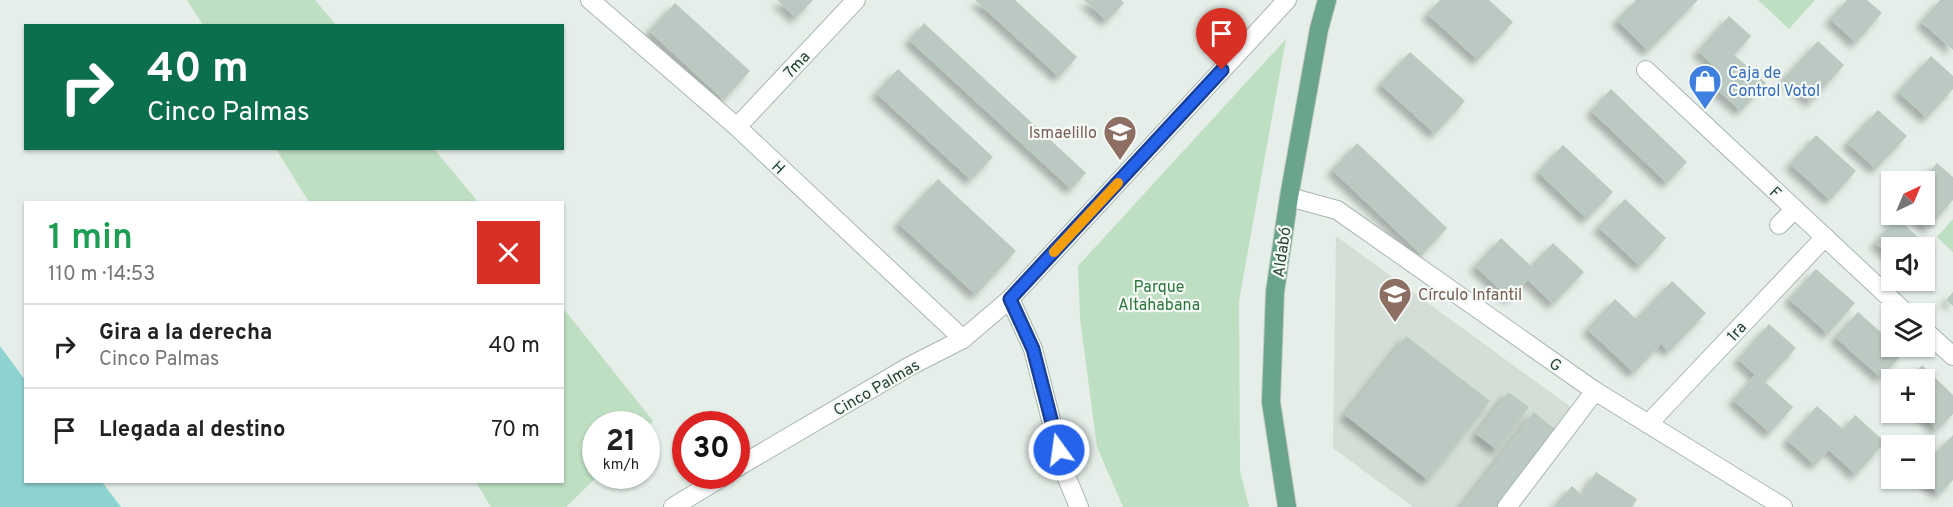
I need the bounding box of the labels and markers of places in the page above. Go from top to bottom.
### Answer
pin [1196,8,1247,70]
shop icon: Caja de Control Votol [1687,63,1723,110]
place label: Caja de Control Votol [1728,64,1820,102]
school or university icon: Ismaelillo [1102,114,1138,161]
place label: Ismaelillo [1029,124,1097,144]
school or university icon: Círculo Infantil [1377,276,1413,323]
place label: Círculo Infantil [1418,286,1522,306]

